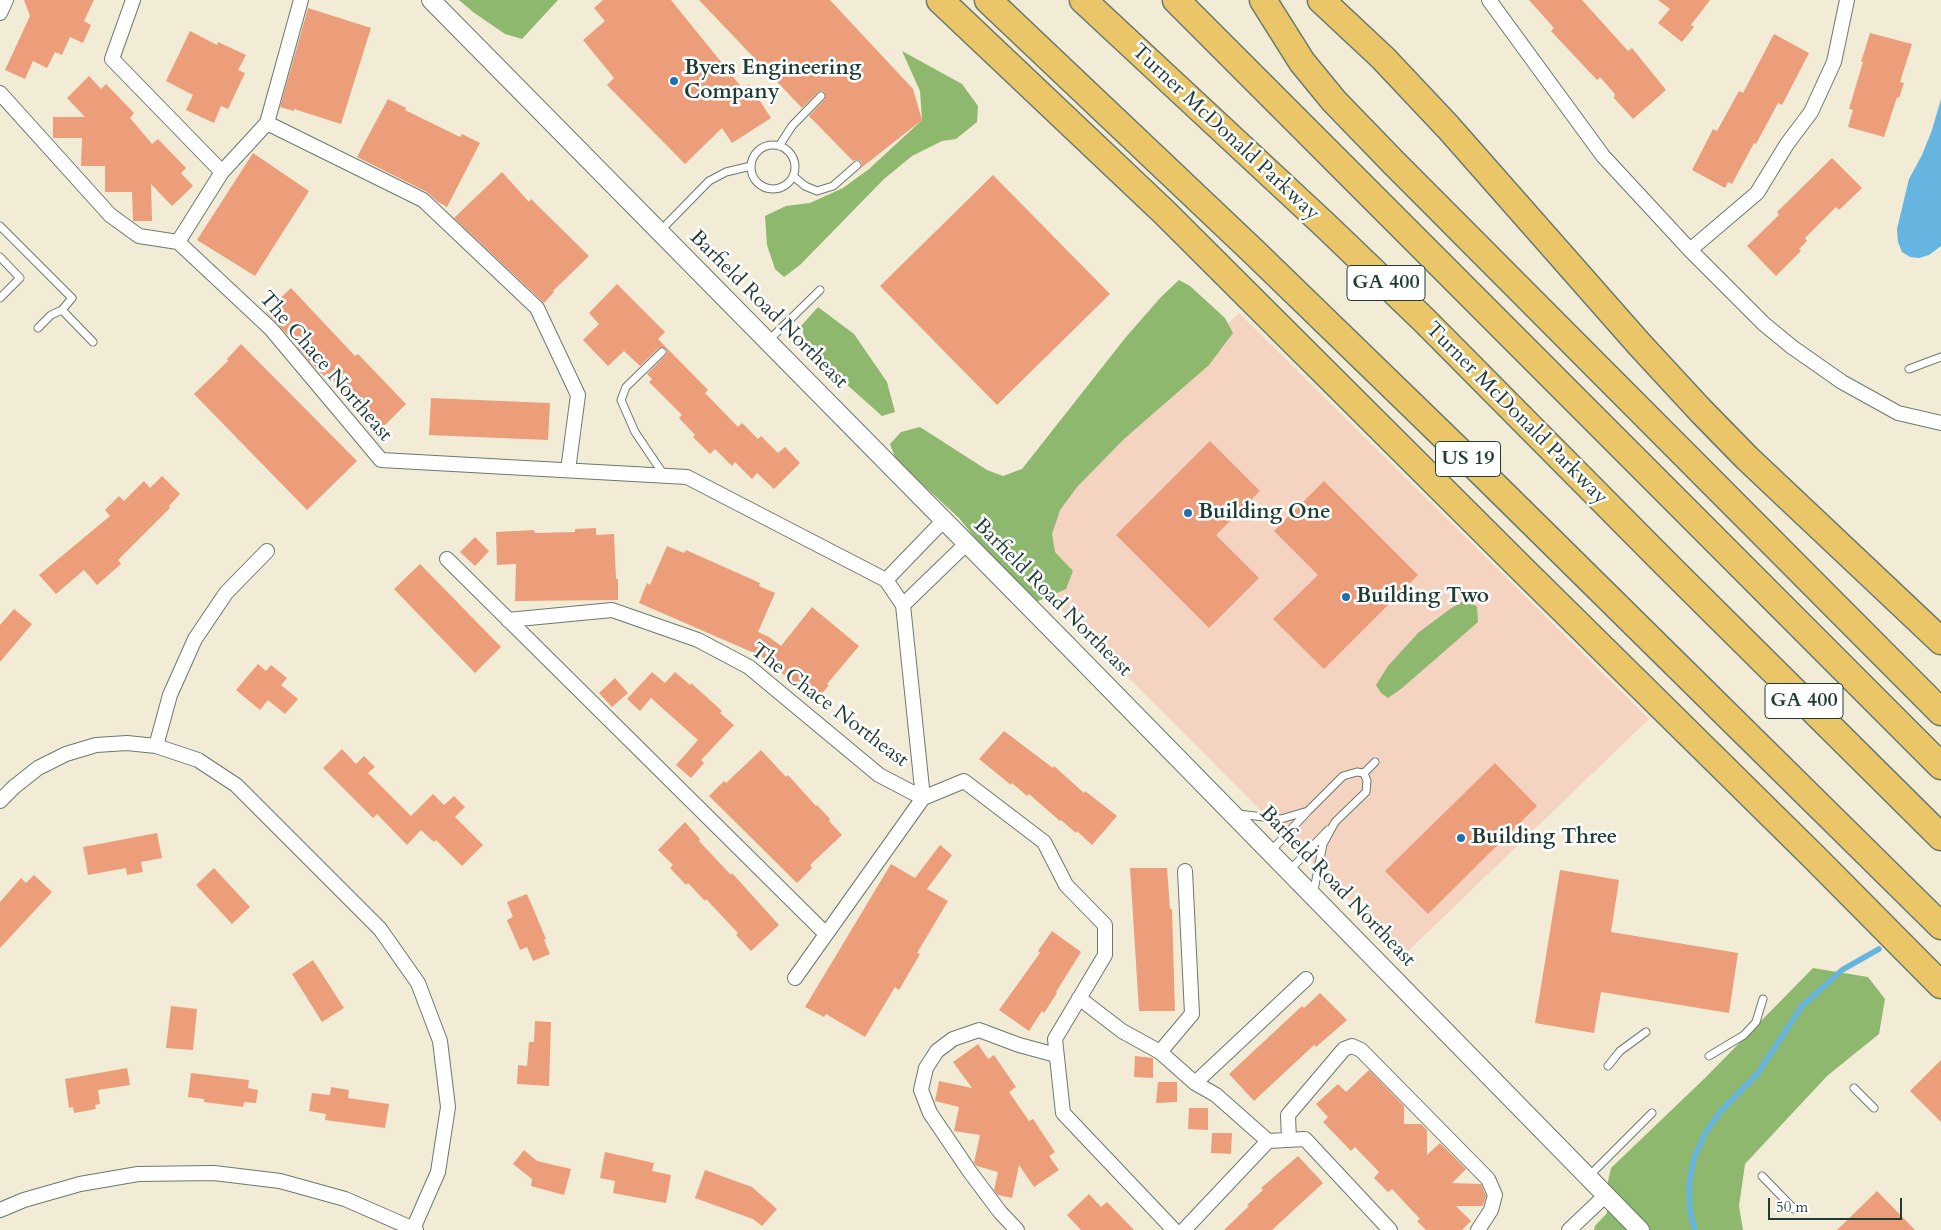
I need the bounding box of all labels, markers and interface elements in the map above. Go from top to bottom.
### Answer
street label: Turner McDonald Parkway [1126,39,1324,227]
place label: Byers Engineering Company [684,56,861,106]
marker: Byers Engineering Company [668,75,680,87]
street label: Barfield Road Northeast [684,226,852,394]
road number: GA 400 [1347,266,1425,300]
street label: The Chace Northeast [253,287,397,447]
street label: Turner McDonald Parkway [1420,318,1612,510]
road number: US 19 [1436,442,1500,476]
place label: Building One [1198,500,1331,526]
marker: Building One [1182,507,1194,519]
street label: Barfield Road Northeast [968,514,1136,682]
place label: Building Two [1356,584,1489,610]
marker: Building Two [1340,591,1352,603]
street label: The Chace Northeast [745,639,913,773]
road number: GA 400 [1765,684,1843,718]
street label: Barfield Road Northeast [1254,801,1420,973]
place label: Building Three [1471,825,1617,851]
marker: Building Three [1455,832,1467,844]
scale bar [1771,1188,1905,1220]
text: 50 m [1776,1197,1808,1217]

